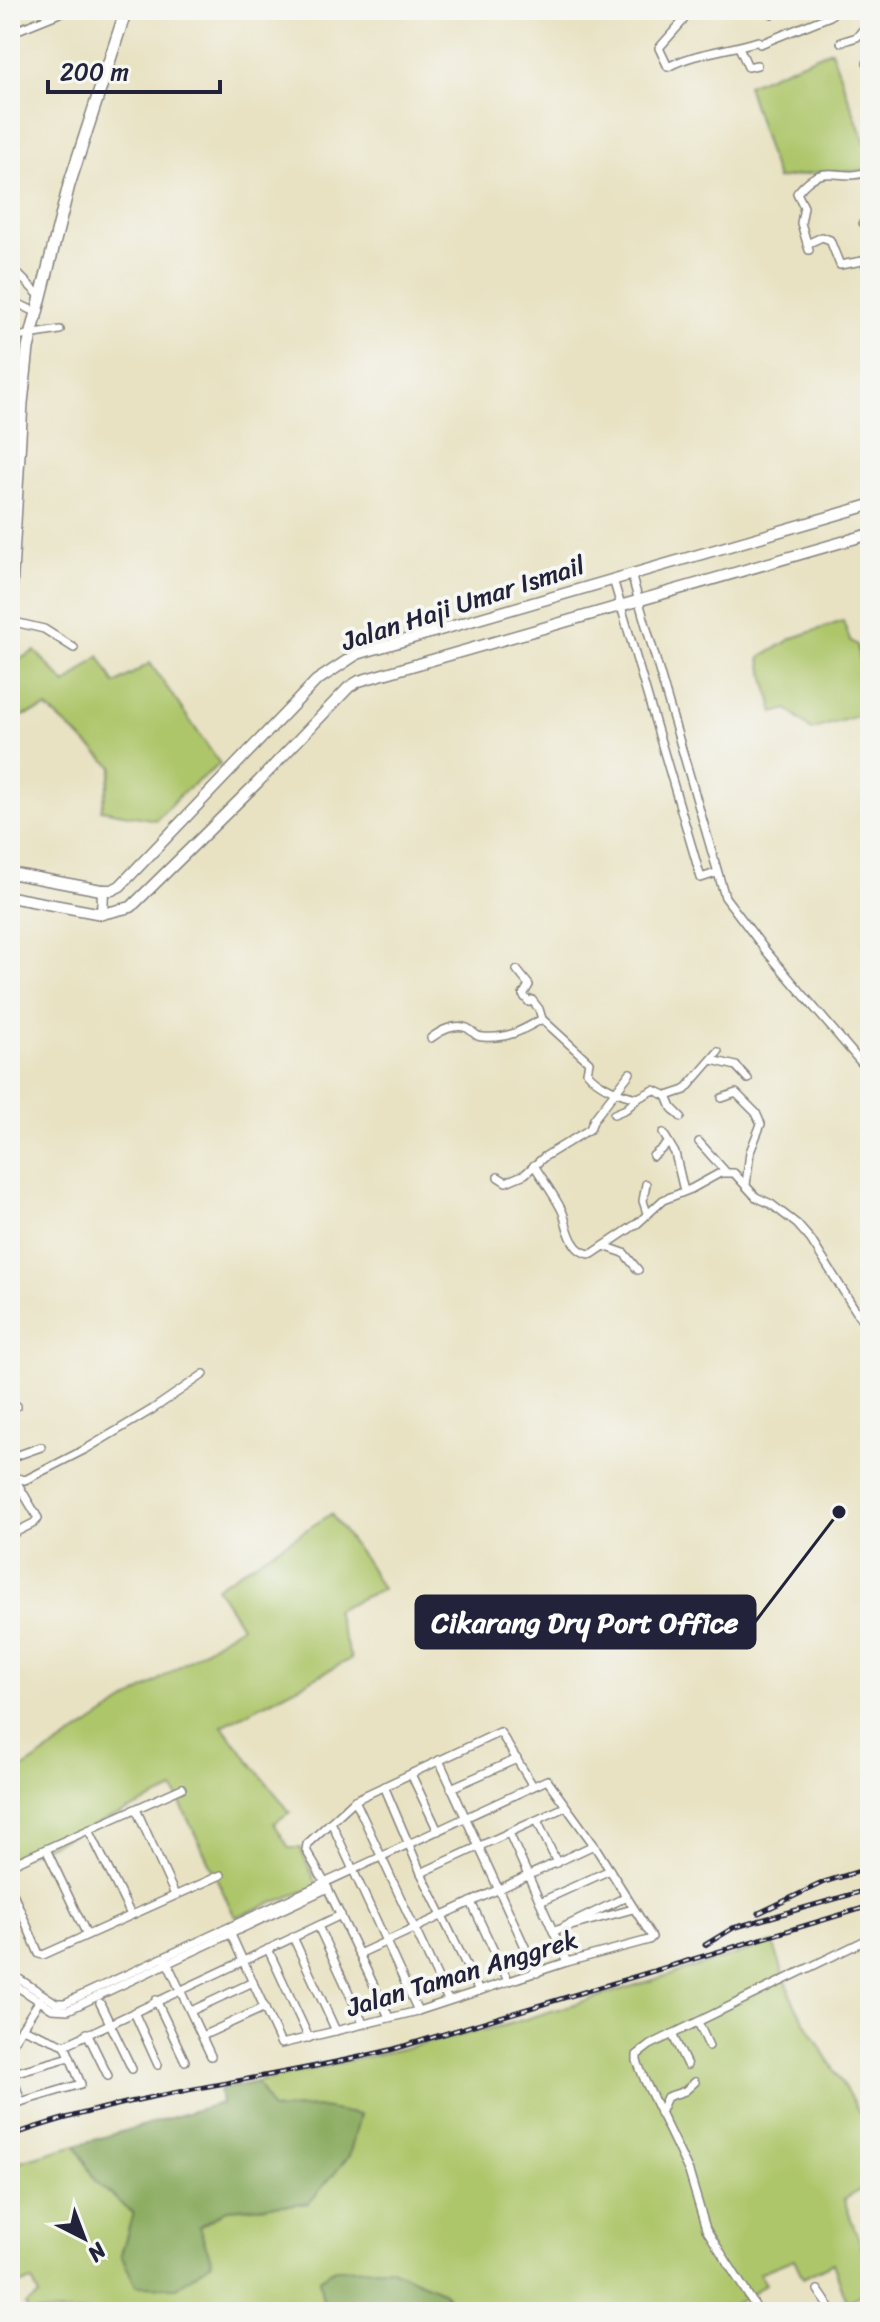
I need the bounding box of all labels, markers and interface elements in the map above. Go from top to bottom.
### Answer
scale bar [48,44,220,94]
text: 200 m [60,51,129,93]
street label: Jalan Haji Umar Ismail [334,542,591,664]
callout: Cikarang Dry Port Office [416,1596,755,1648]
text: Cikarang Dry Port Office [431,1598,739,1647]
street label: Jalan Taman Anggrek [340,1916,583,2030]
north arrow [44,2198,124,2278]
text: N [78,2232,117,2273]

